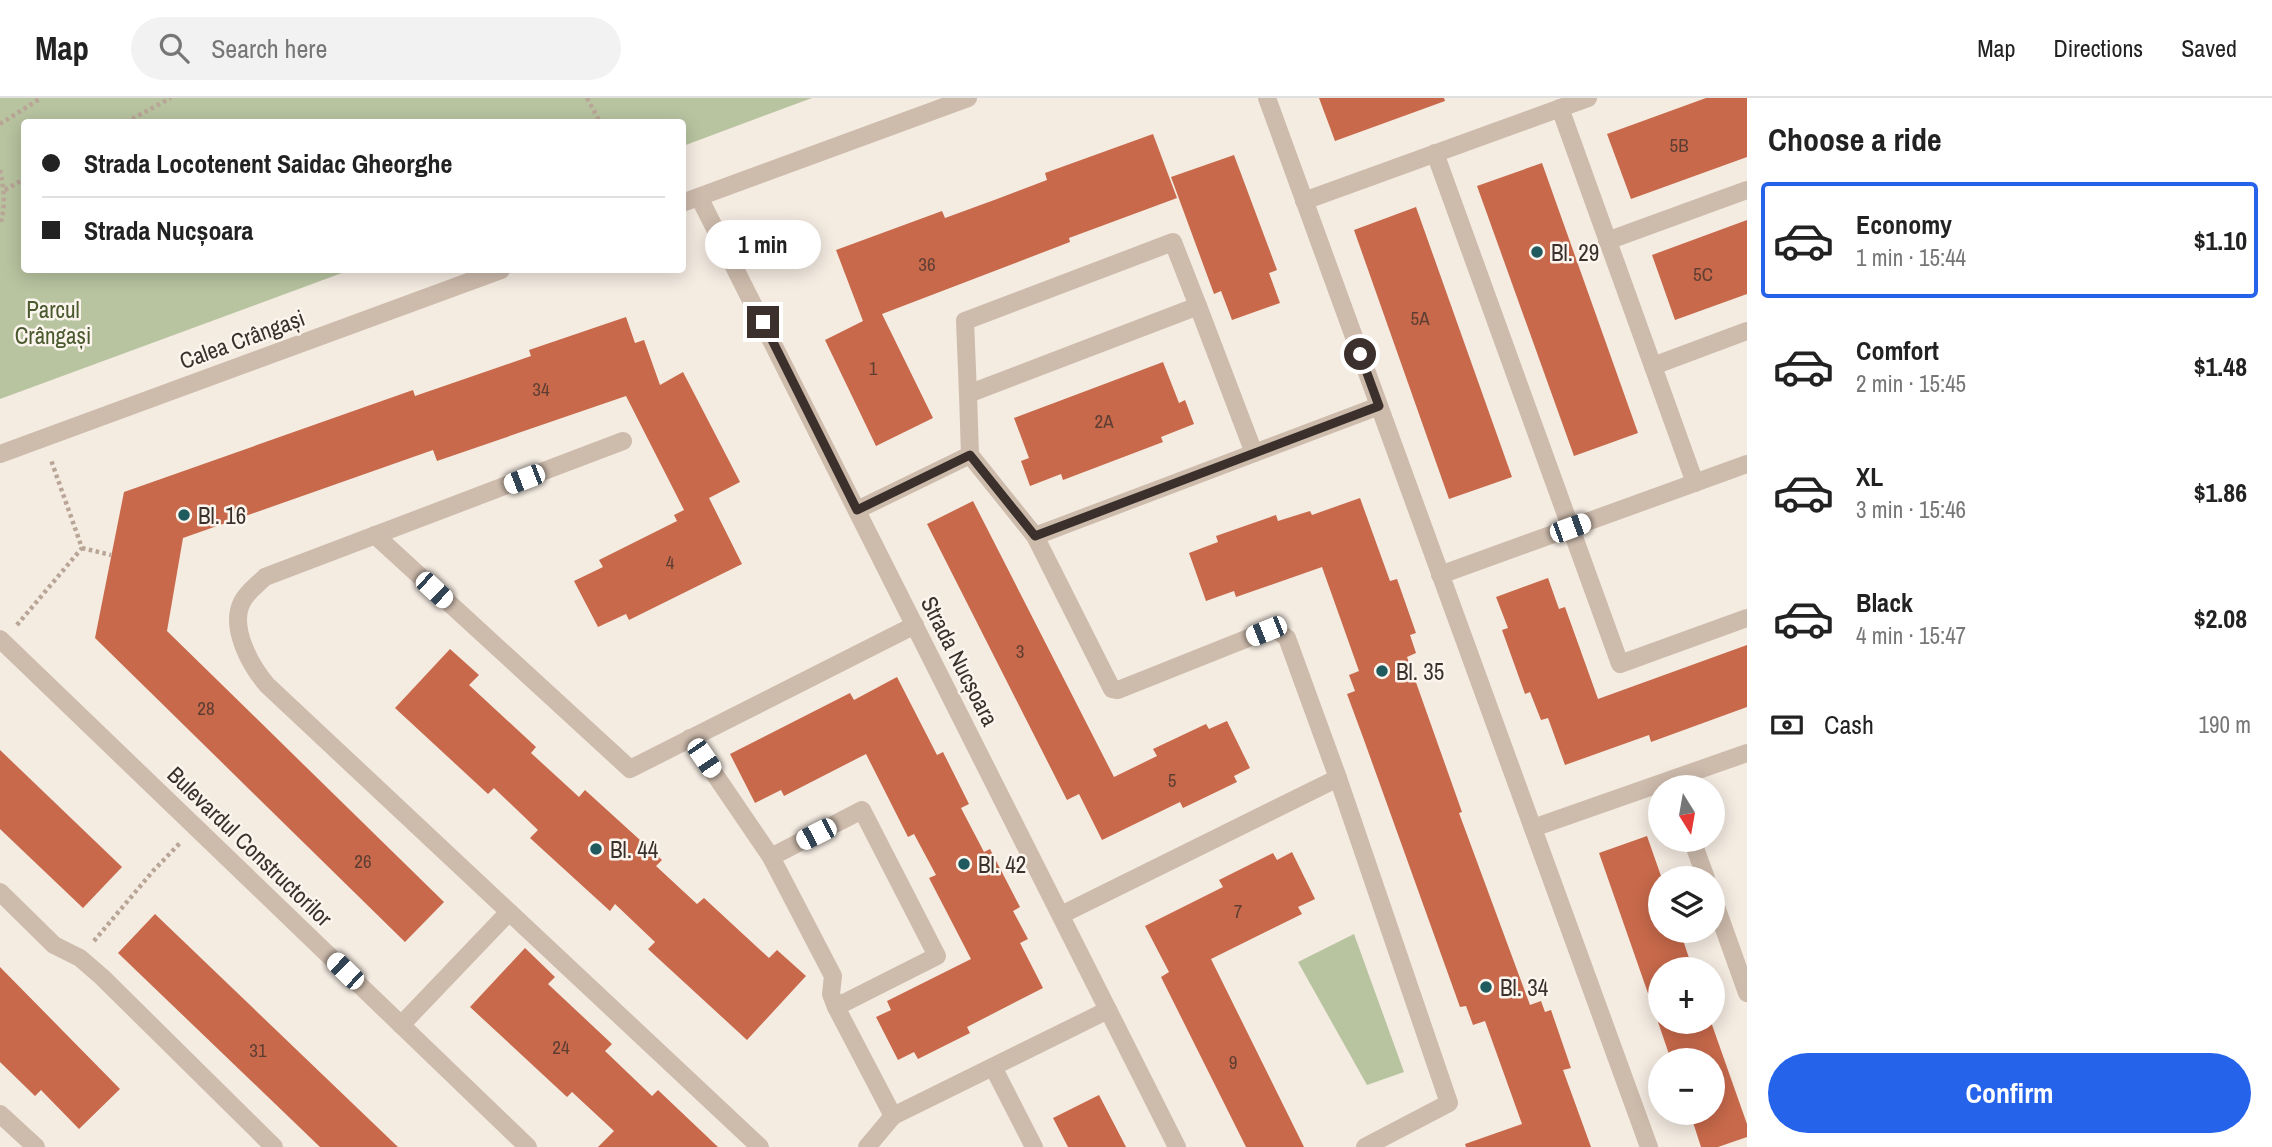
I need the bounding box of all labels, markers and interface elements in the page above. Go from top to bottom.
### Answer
search box [131,17,621,80]
text: Map [35,26,89,70]
icon: search [155,29,193,67]
text: Search here [211,31,327,66]
text: Map [1977,32,2015,64]
text: Directions [2053,32,2143,64]
text: Saved [2181,32,2237,64]
text: Choose a ride [1768,118,1942,161]
house number: 5B [1669,132,1689,158]
text: Strada Locotenent Saidac Gheorghe [84,146,452,181]
text: Economy [1856,207,1952,242]
icon: car [1772,209,1835,272]
text: Strada Nucșoara [84,213,253,248]
callout: 1 min [705,220,821,270]
text: $1.10 [2194,223,2247,258]
text: 1 min [738,229,788,260]
place label: Bl. 29 [1551,237,1599,268]
text: 1 min · 15:44 [1856,242,1966,273]
marker: Bl. 29 [1529,244,1545,260]
house number: 36 [918,251,936,277]
house number: 5C [1693,261,1713,287]
park label: Parcul Crângași [15,294,91,351]
street label: Calea Crângași [175,302,309,376]
house number: 5A [1410,305,1430,331]
route end [747,306,779,338]
text: Comfort [1856,333,1939,368]
icon: car [1772,335,1835,398]
route start [1344,338,1376,370]
text: $1.48 [2194,349,2247,384]
house number: 1 [869,355,878,381]
text: 2 min · 15:45 [1856,368,1966,399]
house number: 34 [532,376,550,402]
house number: 2A [1094,408,1114,434]
text: XL [1856,459,1883,494]
icon: car [1772,461,1835,524]
car [501,462,548,496]
text: $1.86 [2194,475,2247,510]
text: 3 min · 15:46 [1856,494,1966,525]
place label: Bl. 16 [198,500,246,531]
marker: Bl. 16 [176,507,192,523]
car [1547,511,1594,545]
house number: 4 [666,549,675,575]
car [412,568,457,612]
text: Black [1856,585,1913,620]
icon: car [1772,587,1835,650]
street label: Strada Nucșoara [914,591,1006,732]
text: $2.08 [2194,601,2247,636]
car [1243,613,1290,649]
text: 4 min · 15:47 [1856,620,1966,651]
house number: 3 [1016,638,1024,664]
place label: Bl. 35 [1396,656,1444,687]
marker: Bl. 35 [1374,663,1390,679]
house number: 28 [197,695,215,721]
icon: cash [1768,706,1806,744]
text: Cash [1824,707,1874,742]
text: 190 m [2199,709,2251,740]
car [684,735,725,781]
street label: Bulevardul Constructorilor [161,759,340,933]
house number: 5 [1168,767,1177,793]
north arrow [1648,775,1726,852]
map controls [1648,775,1725,1125]
car [793,815,840,853]
place label: Bl. 44 [610,834,659,865]
marker: Bl. 44 [588,841,604,857]
house number: 26 [354,848,372,874]
place label: Bl. 42 [978,849,1026,880]
marker: Bl. 42 [956,856,972,872]
button: layers [1648,866,1725,943]
house number: 7 [1234,898,1243,924]
car [323,949,368,993]
button: + [1648,957,1725,1034]
place label: Bl. 34 [1500,972,1549,1003]
marker: Bl. 34 [1478,979,1494,995]
house number: 24 [552,1034,570,1060]
house number: 31 [249,1037,267,1063]
button: − [1648,1048,1725,1125]
house number: 9 [1229,1049,1237,1075]
button: Confirm [1768,1053,2251,1133]

